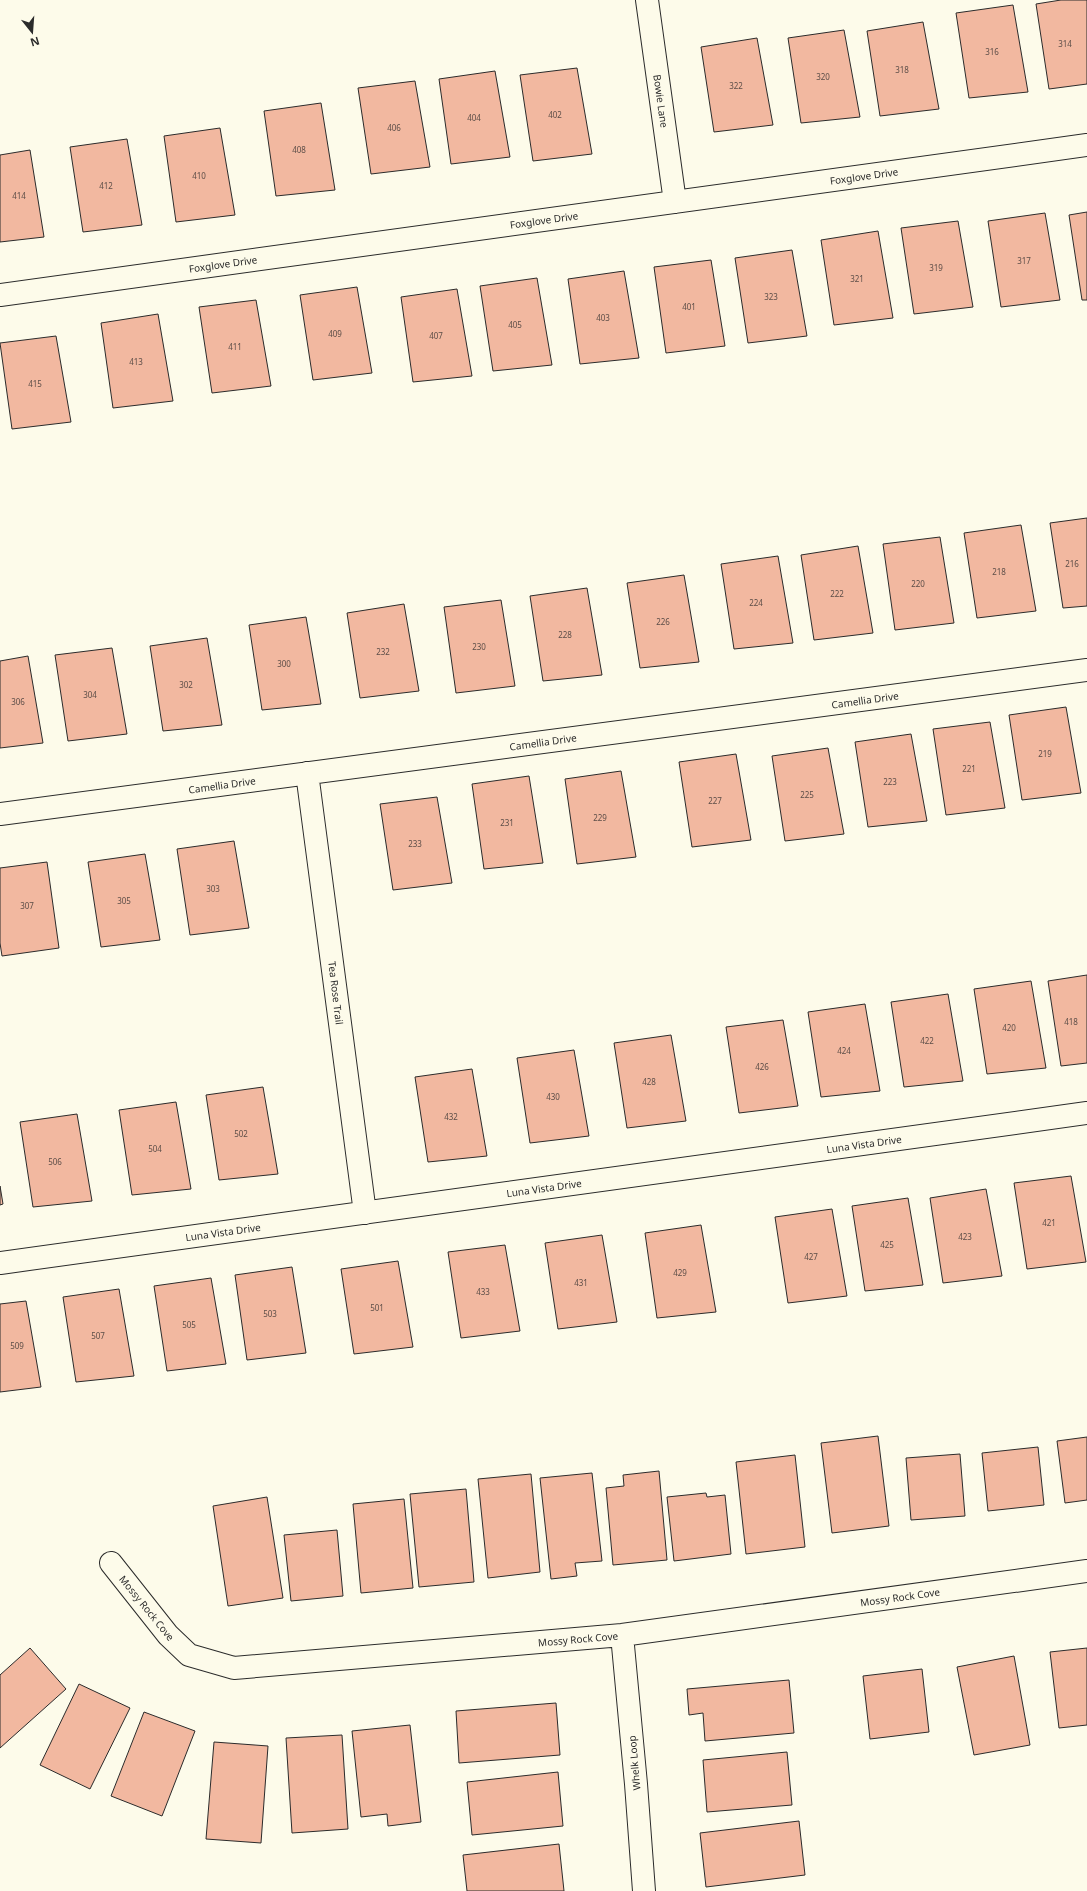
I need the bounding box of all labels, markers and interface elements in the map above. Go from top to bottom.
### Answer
north arrow [12,12,52,52]
text: N [29,34,42,51]
house number: 314 [1058,38,1072,49]
house number: 316 [985,46,999,57]
house number: 318 [895,64,909,75]
house number: 320 [816,71,830,82]
street label: Bowie Lane [650,73,672,129]
house number: 322 [729,80,743,91]
house number: 402 [548,109,562,120]
house number: 404 [467,112,481,123]
house number: 406 [387,122,401,133]
house number: 408 [292,144,306,155]
street label: Foxglove Drive [829,164,899,188]
house number: 410 [192,170,206,181]
house number: 412 [99,180,113,191]
house number: 414 [12,190,26,201]
street label: Foxglove Drive [509,208,579,232]
street label: Foxglove Drive [188,252,258,276]
house number: 317 [1017,255,1031,266]
house number: 319 [929,262,943,273]
house number: 321 [850,273,864,284]
house number: 323 [764,291,778,302]
house number: 401 [682,301,696,312]
house number: 403 [596,312,610,323]
house number: 405 [508,319,522,330]
house number: 409 [328,328,342,339]
house number: 407 [429,330,443,341]
house number: 411 [228,341,242,352]
house number: 413 [129,356,143,367]
house number: 415 [28,378,42,389]
house number: 216 [1065,558,1079,569]
house number: 218 [992,566,1006,577]
house number: 220 [911,578,925,589]
house number: 222 [830,588,844,599]
house number: 224 [749,597,763,608]
house number: 226 [656,616,670,627]
house number: 228 [558,629,572,640]
house number: 230 [472,641,486,652]
house number: 232 [376,646,390,657]
house number: 300 [277,658,291,669]
house number: 302 [179,679,193,690]
street label: Camellia Drive [831,688,900,712]
house number: 304 [83,689,97,700]
house number: 306 [11,696,25,707]
street label: Camellia Drive [509,730,578,754]
house number: 219 [1038,748,1052,759]
house number: 221 [962,763,976,774]
street label: Camellia Drive [188,773,257,797]
house number: 223 [883,776,897,787]
house number: 225 [800,789,814,800]
house number: 227 [708,795,722,806]
house number: 229 [593,812,607,823]
house number: 231 [500,817,514,828]
house number: 233 [408,838,422,849]
house number: 303 [206,883,220,894]
house number: 305 [117,895,131,906]
house number: 307 [20,900,34,911]
street label: Tea Rose Trail [325,960,347,1026]
house number: 418 [1064,1016,1078,1027]
house number: 420 [1002,1022,1016,1033]
house number: 422 [920,1035,934,1046]
house number: 424 [837,1045,851,1056]
house number: 426 [755,1061,769,1072]
house number: 428 [642,1076,656,1087]
house number: 430 [546,1091,560,1102]
house number: 432 [444,1111,458,1122]
house number: 502 [234,1128,248,1139]
street label: Luna Vista Drive [826,1132,903,1156]
house number: 504 [148,1143,162,1154]
house number: 506 [48,1156,62,1167]
street label: Luna Vista Drive [506,1176,583,1200]
house number: 421 [1042,1217,1056,1228]
street label: Luna Vista Drive [185,1220,262,1244]
house number: 423 [958,1231,972,1242]
house number: 425 [880,1239,894,1250]
house number: 427 [804,1251,818,1262]
house number: 429 [673,1267,687,1278]
house number: 431 [574,1277,588,1288]
house number: 433 [476,1286,490,1297]
house number: 501 [370,1302,384,1313]
house number: 503 [263,1308,277,1319]
house number: 505 [182,1319,196,1330]
house number: 507 [91,1330,105,1341]
house number: 509 [10,1340,24,1351]
street label: Mossy Rock Cove [116,1572,178,1644]
street label: Mossy Rock Cove [859,1584,941,1610]
street label: Mossy Rock Cove [537,1628,619,1649]
street label: Whelk Loop [625,1735,643,1791]

